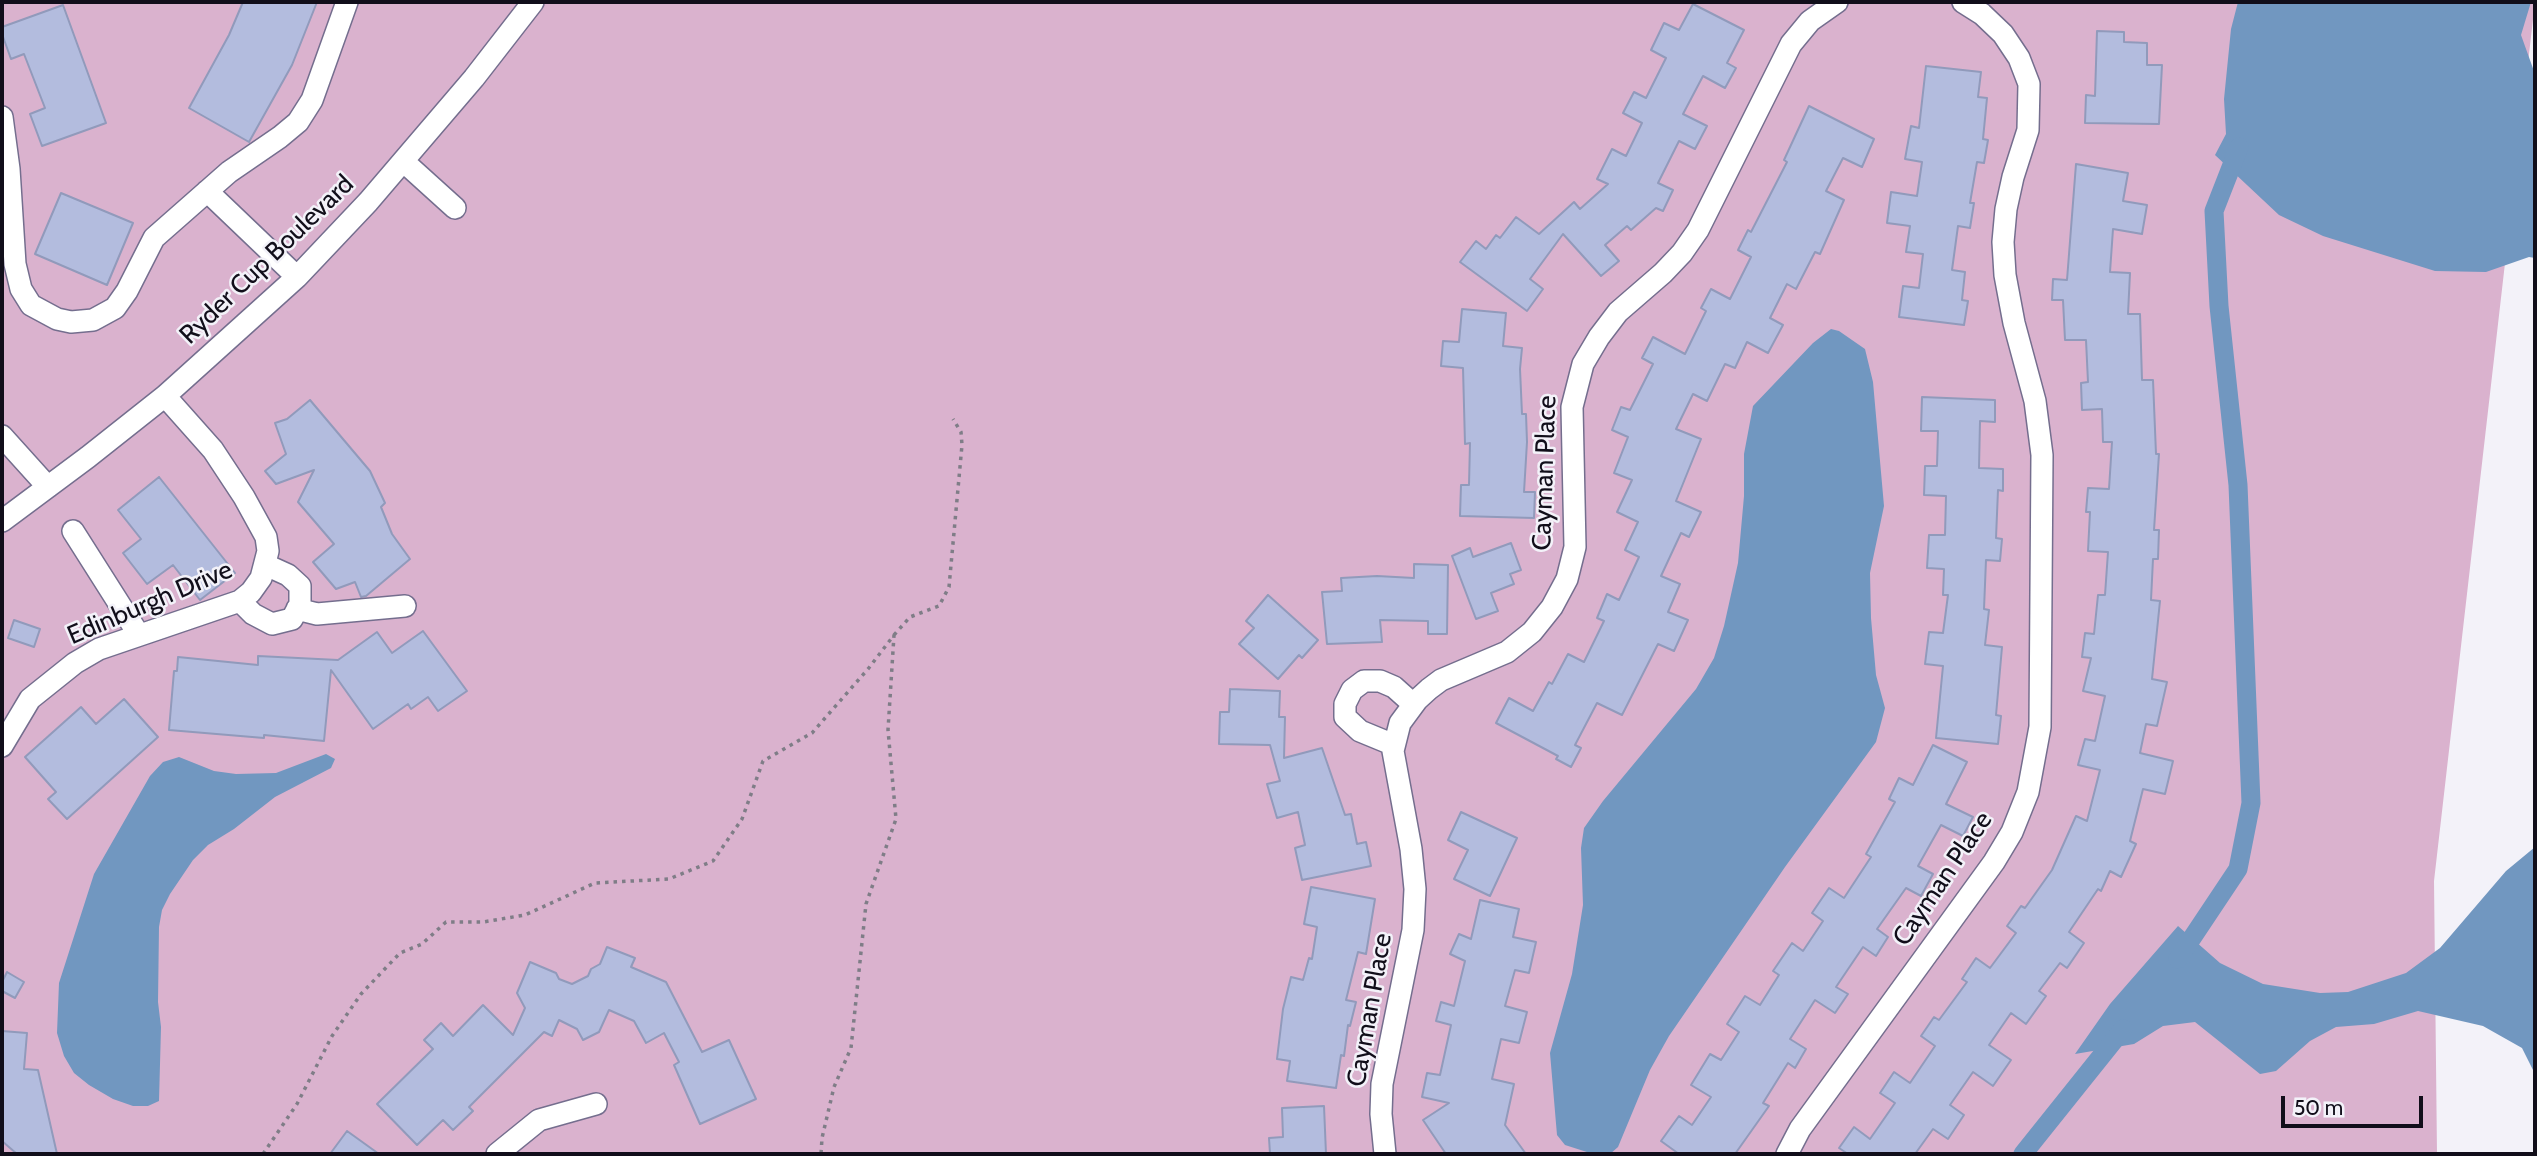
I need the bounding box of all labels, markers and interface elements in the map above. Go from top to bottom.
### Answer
street label: Ryder Cup Boulevard [174,169,360,351]
street label: Cayman Place [1527,395,1563,551]
street label: Edinburgh Drive [63,554,237,652]
street label: Cayman Place [1887,806,1999,952]
street label: Cayman Place [1341,931,1399,1089]
scale bar [2285,1082,2427,1126]
text: 50 m [2294,1095,2343,1120]

